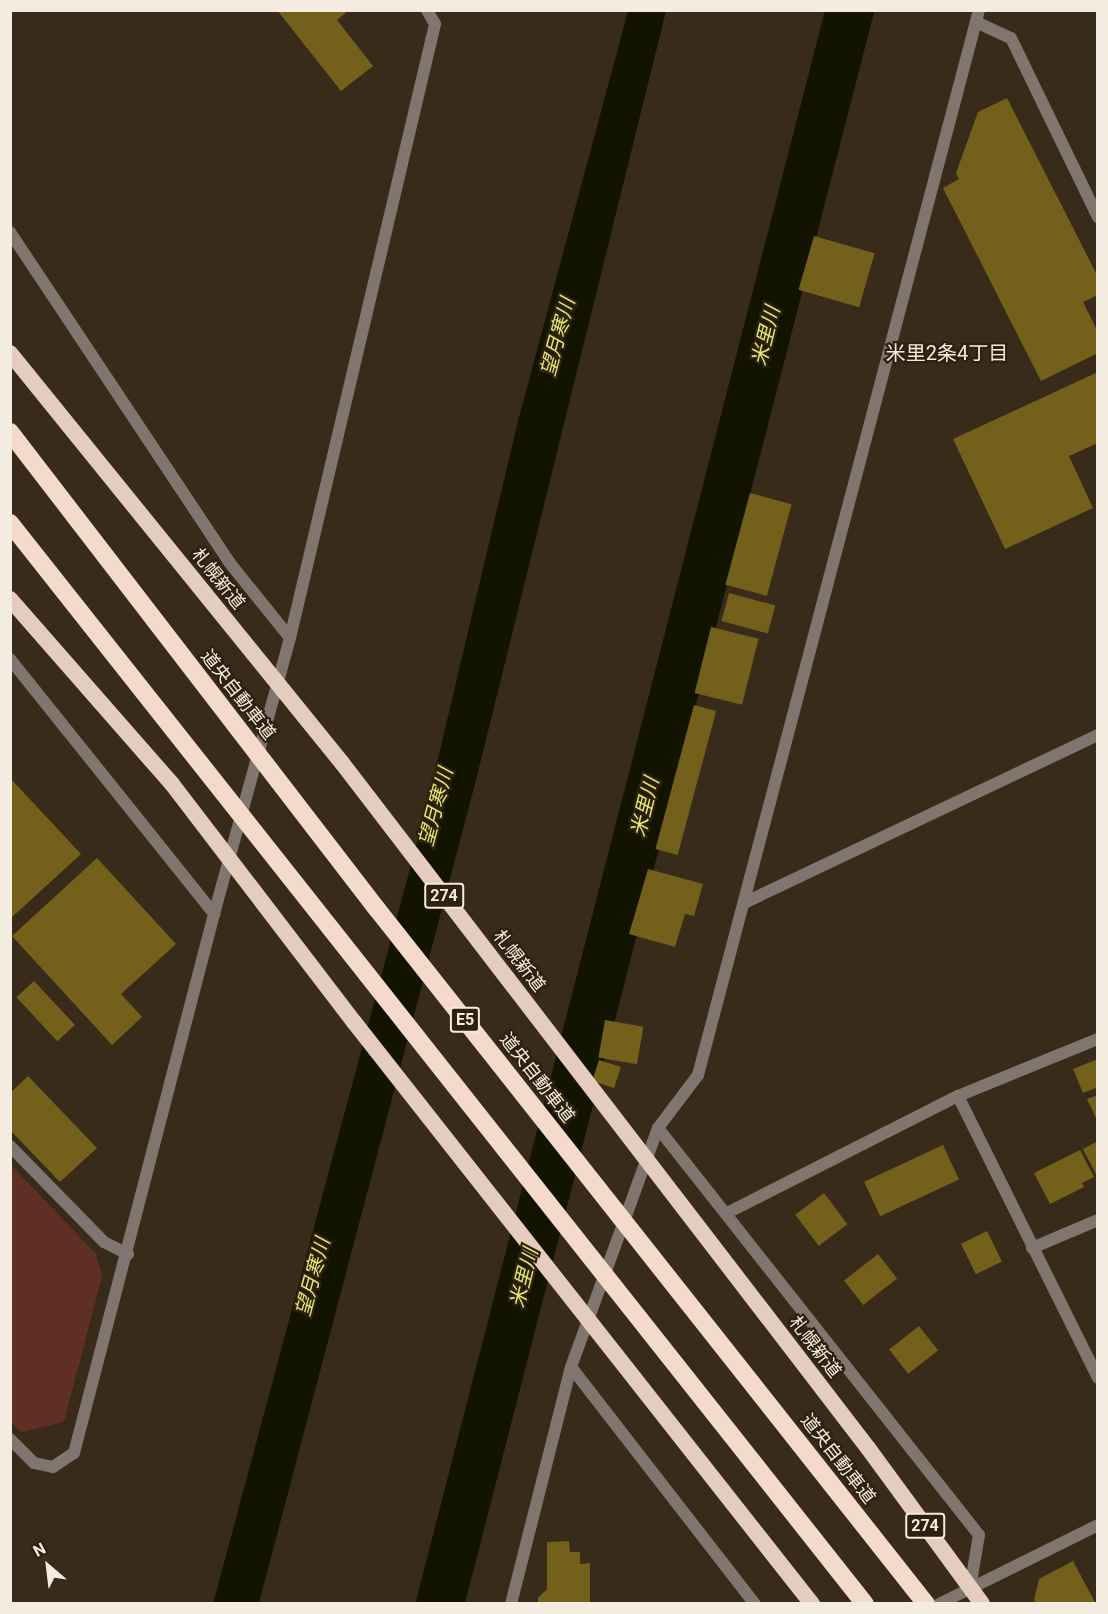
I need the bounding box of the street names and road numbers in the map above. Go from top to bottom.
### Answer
street label: 札幌新道 [187,544,249,614]
street label: 道央自動車道 [196,646,280,744]
road number: 274 [423,883,465,909]
street label: 札幌新道 [488,926,550,996]
road number: E5 [448,1007,482,1033]
street label: 道央自動車道 [495,1029,579,1127]
street label: 札幌新道 [784,1312,846,1382]
street label: 道央自動車道 [796,1410,880,1508]
road number: 274 [904,1513,946,1539]

